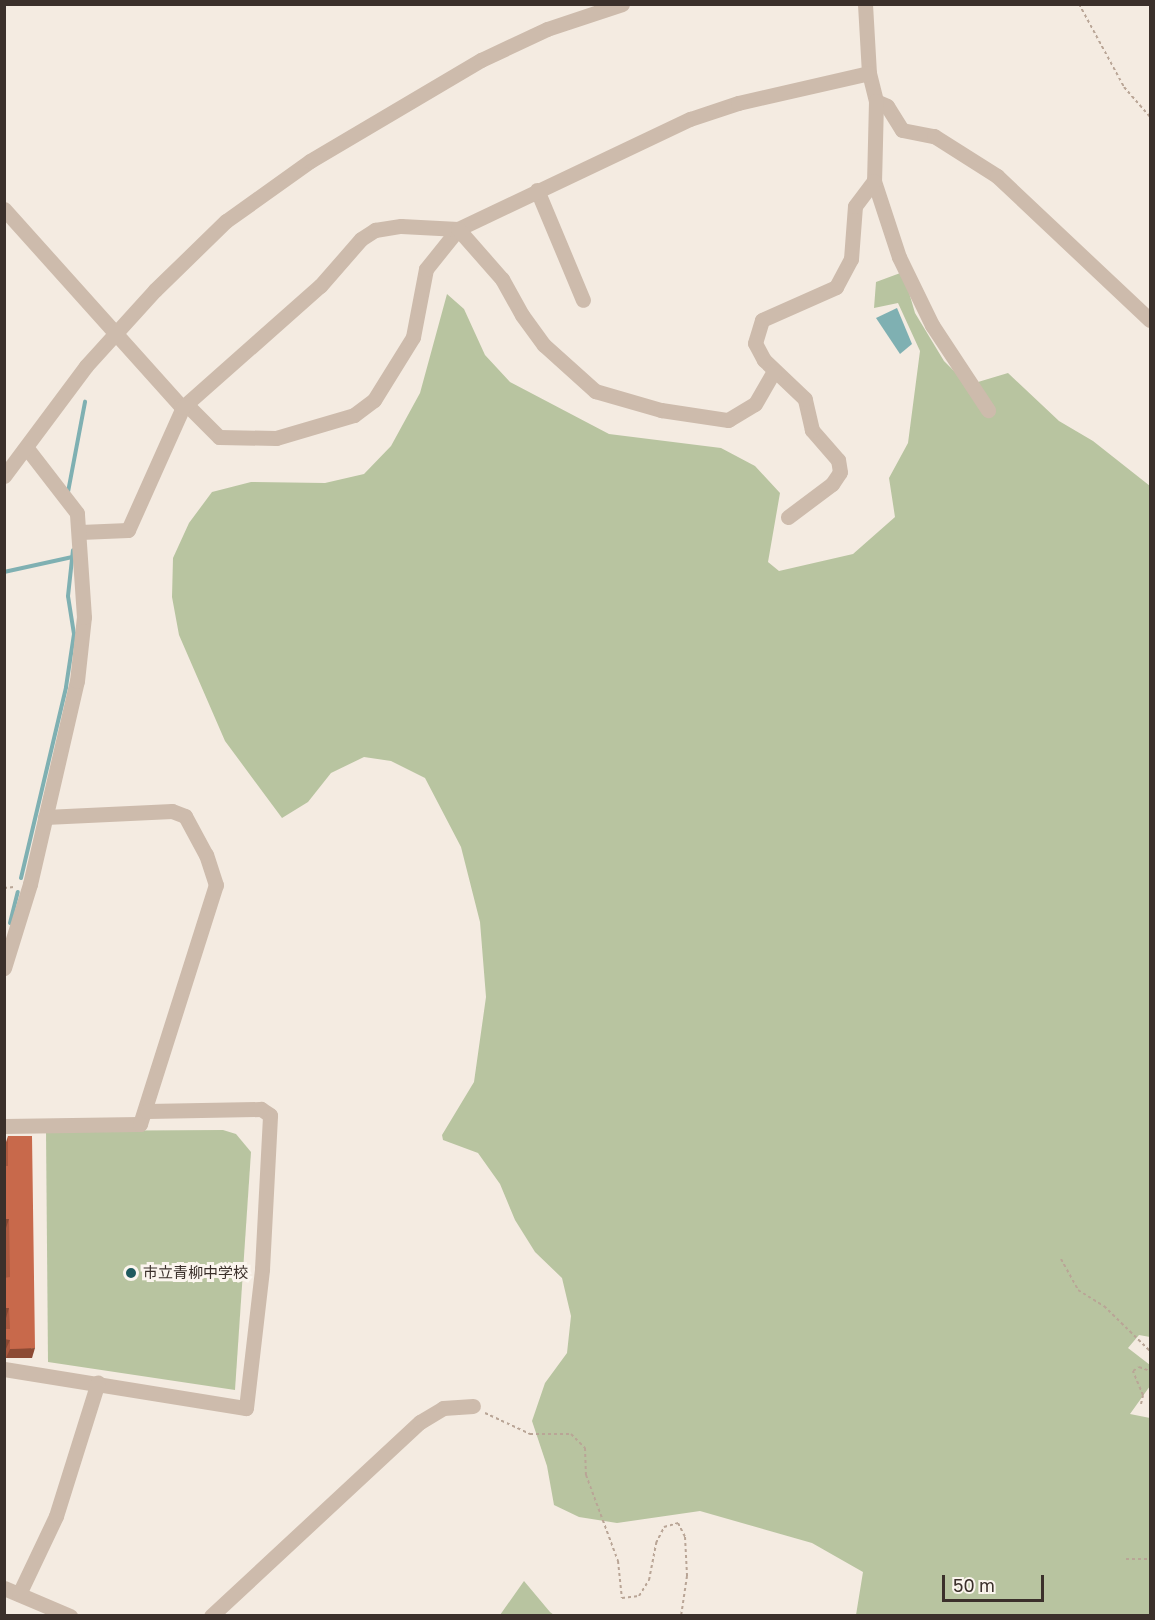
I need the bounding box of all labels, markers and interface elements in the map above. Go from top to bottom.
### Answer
place label: 市立青柳中学校 [143,1264,248,1282]
marker: 市立青柳中学校 [124,1266,138,1280]
scale bar [945,1563,1047,1601]
text: 50 m [953,1574,995,1596]

